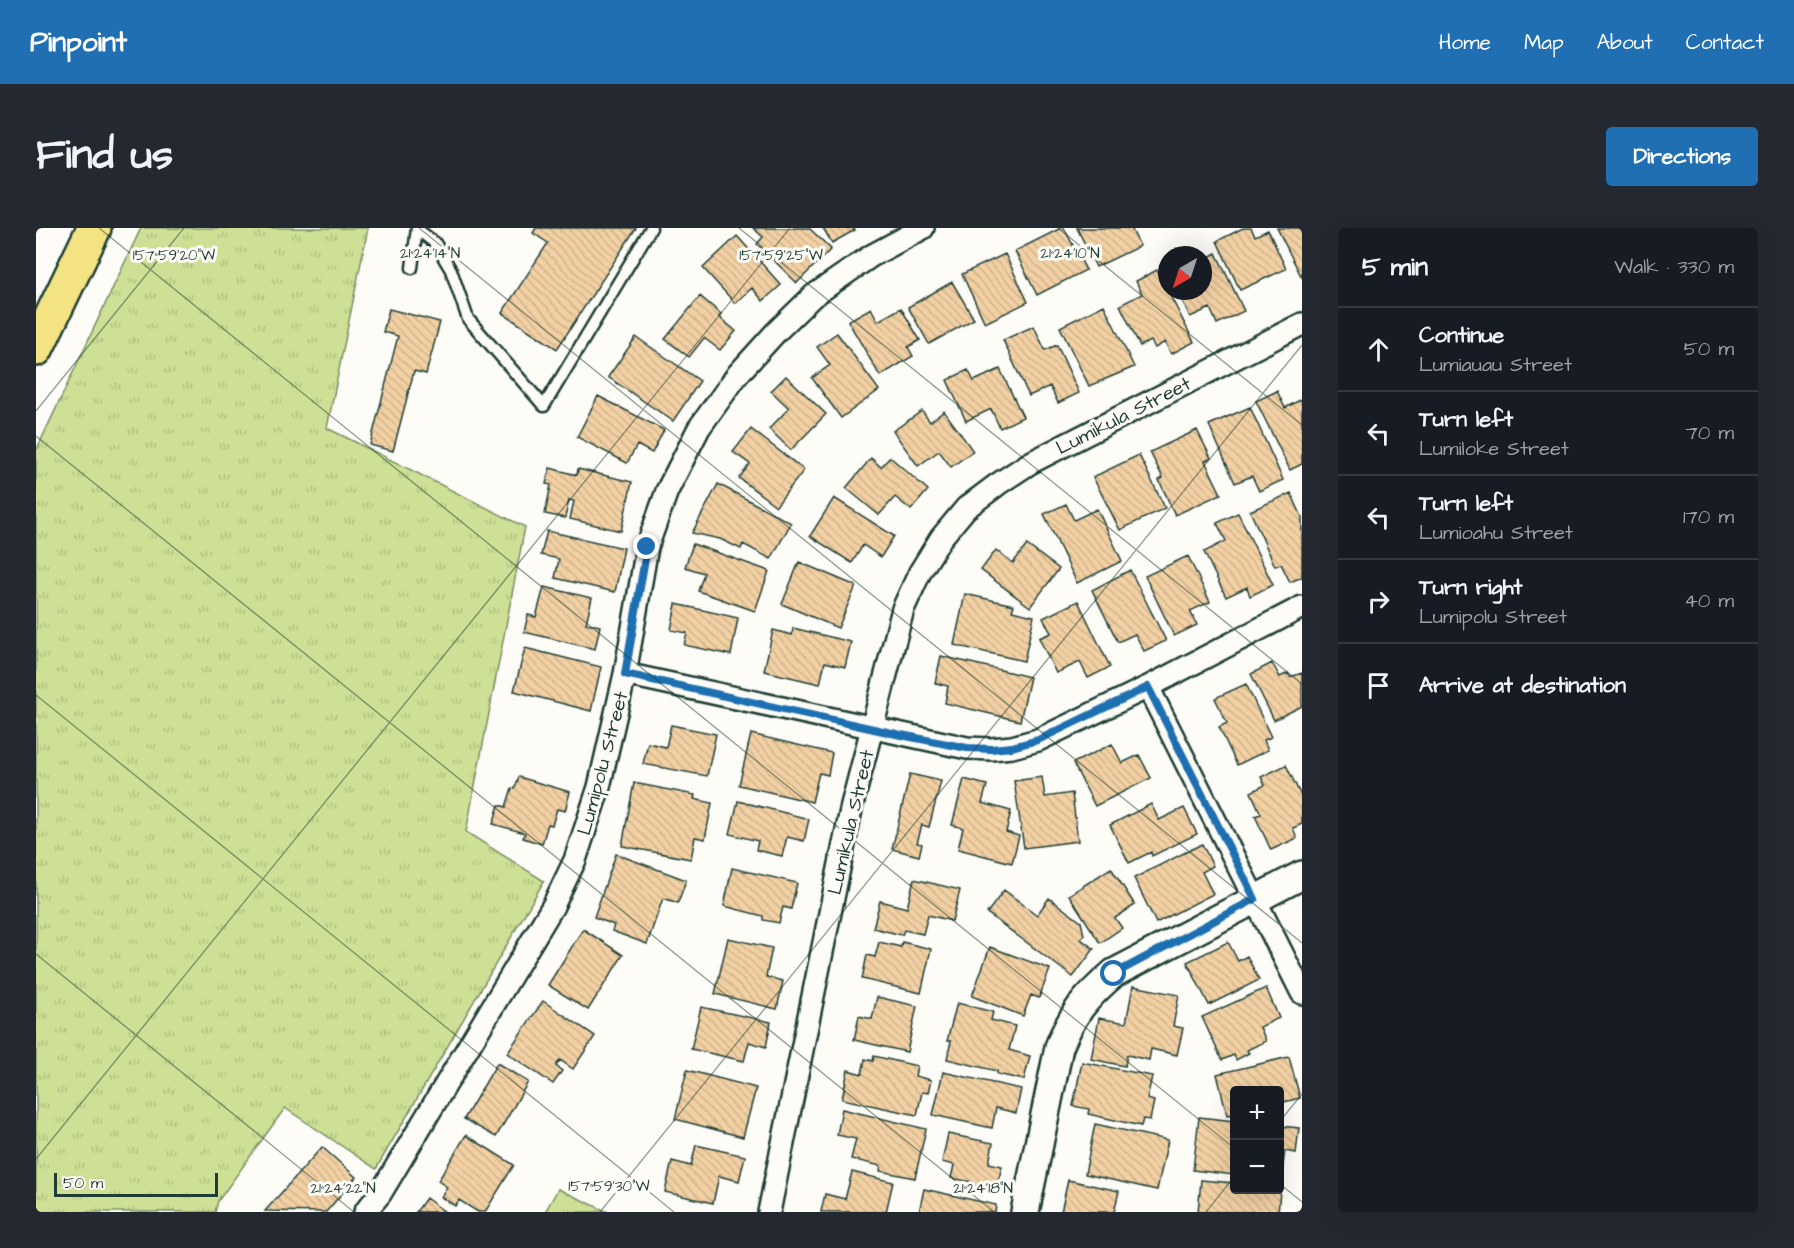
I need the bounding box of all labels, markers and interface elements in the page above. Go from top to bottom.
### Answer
text: Pinpoint [30,23,127,62]
text: Home [1439,28,1491,57]
text: Map [1524,28,1564,57]
text: About [1597,28,1653,57]
text: Contact [1686,28,1764,57]
text: Find us [36,127,173,185]
button: Directions [1606,127,1758,186]
text: 21°24'14"N [400,243,460,264]
text: 21°24'10"N [1040,243,1100,264]
text: 157°59'20"W [133,245,215,266]
text: 157°59'25"W [739,245,823,266]
north arrow [1158,246,1212,300]
text: 5 min [1362,249,1428,285]
text: Walk · 330 m [1614,253,1734,281]
text: Continue [1419,320,1504,351]
icon: ahead [1362,333,1395,366]
text: 50 m [1684,335,1734,363]
text: Lumiauau Street [1419,351,1572,379]
street label: Lumikula Street [1051,370,1196,462]
text: Turn left [1419,404,1513,435]
icon: left [1362,417,1395,450]
text: 70 m [1686,419,1734,447]
text: Lumiloke Street [1419,435,1569,463]
text: Turn left [1419,488,1513,519]
icon: left [1362,501,1395,534]
text: 170 m [1683,503,1734,531]
text: Lumioahu Street [1419,519,1573,547]
route end [633,533,659,559]
text: Turn right [1419,572,1522,603]
icon: right [1362,585,1395,618]
text: 40 m [1684,587,1734,615]
text: Lumipolu Street [1419,603,1567,631]
icon: arrive [1362,669,1395,702]
text: Arrive at destination [1419,670,1626,701]
street label: Lumipolu Street [570,688,636,838]
street label: Lumikula Street [821,747,881,898]
route start [1100,960,1126,986]
map controls [1230,1086,1284,1194]
button: + [1230,1086,1284,1140]
button: − [1230,1140,1284,1194]
scale bar [54,1170,218,1198]
text: 50 m [63,1172,103,1194]
text: 157°59'30"W [568,1176,650,1197]
text: 21°24'22"N [310,1178,376,1199]
text: 21°24'18"N [953,1178,1013,1199]

